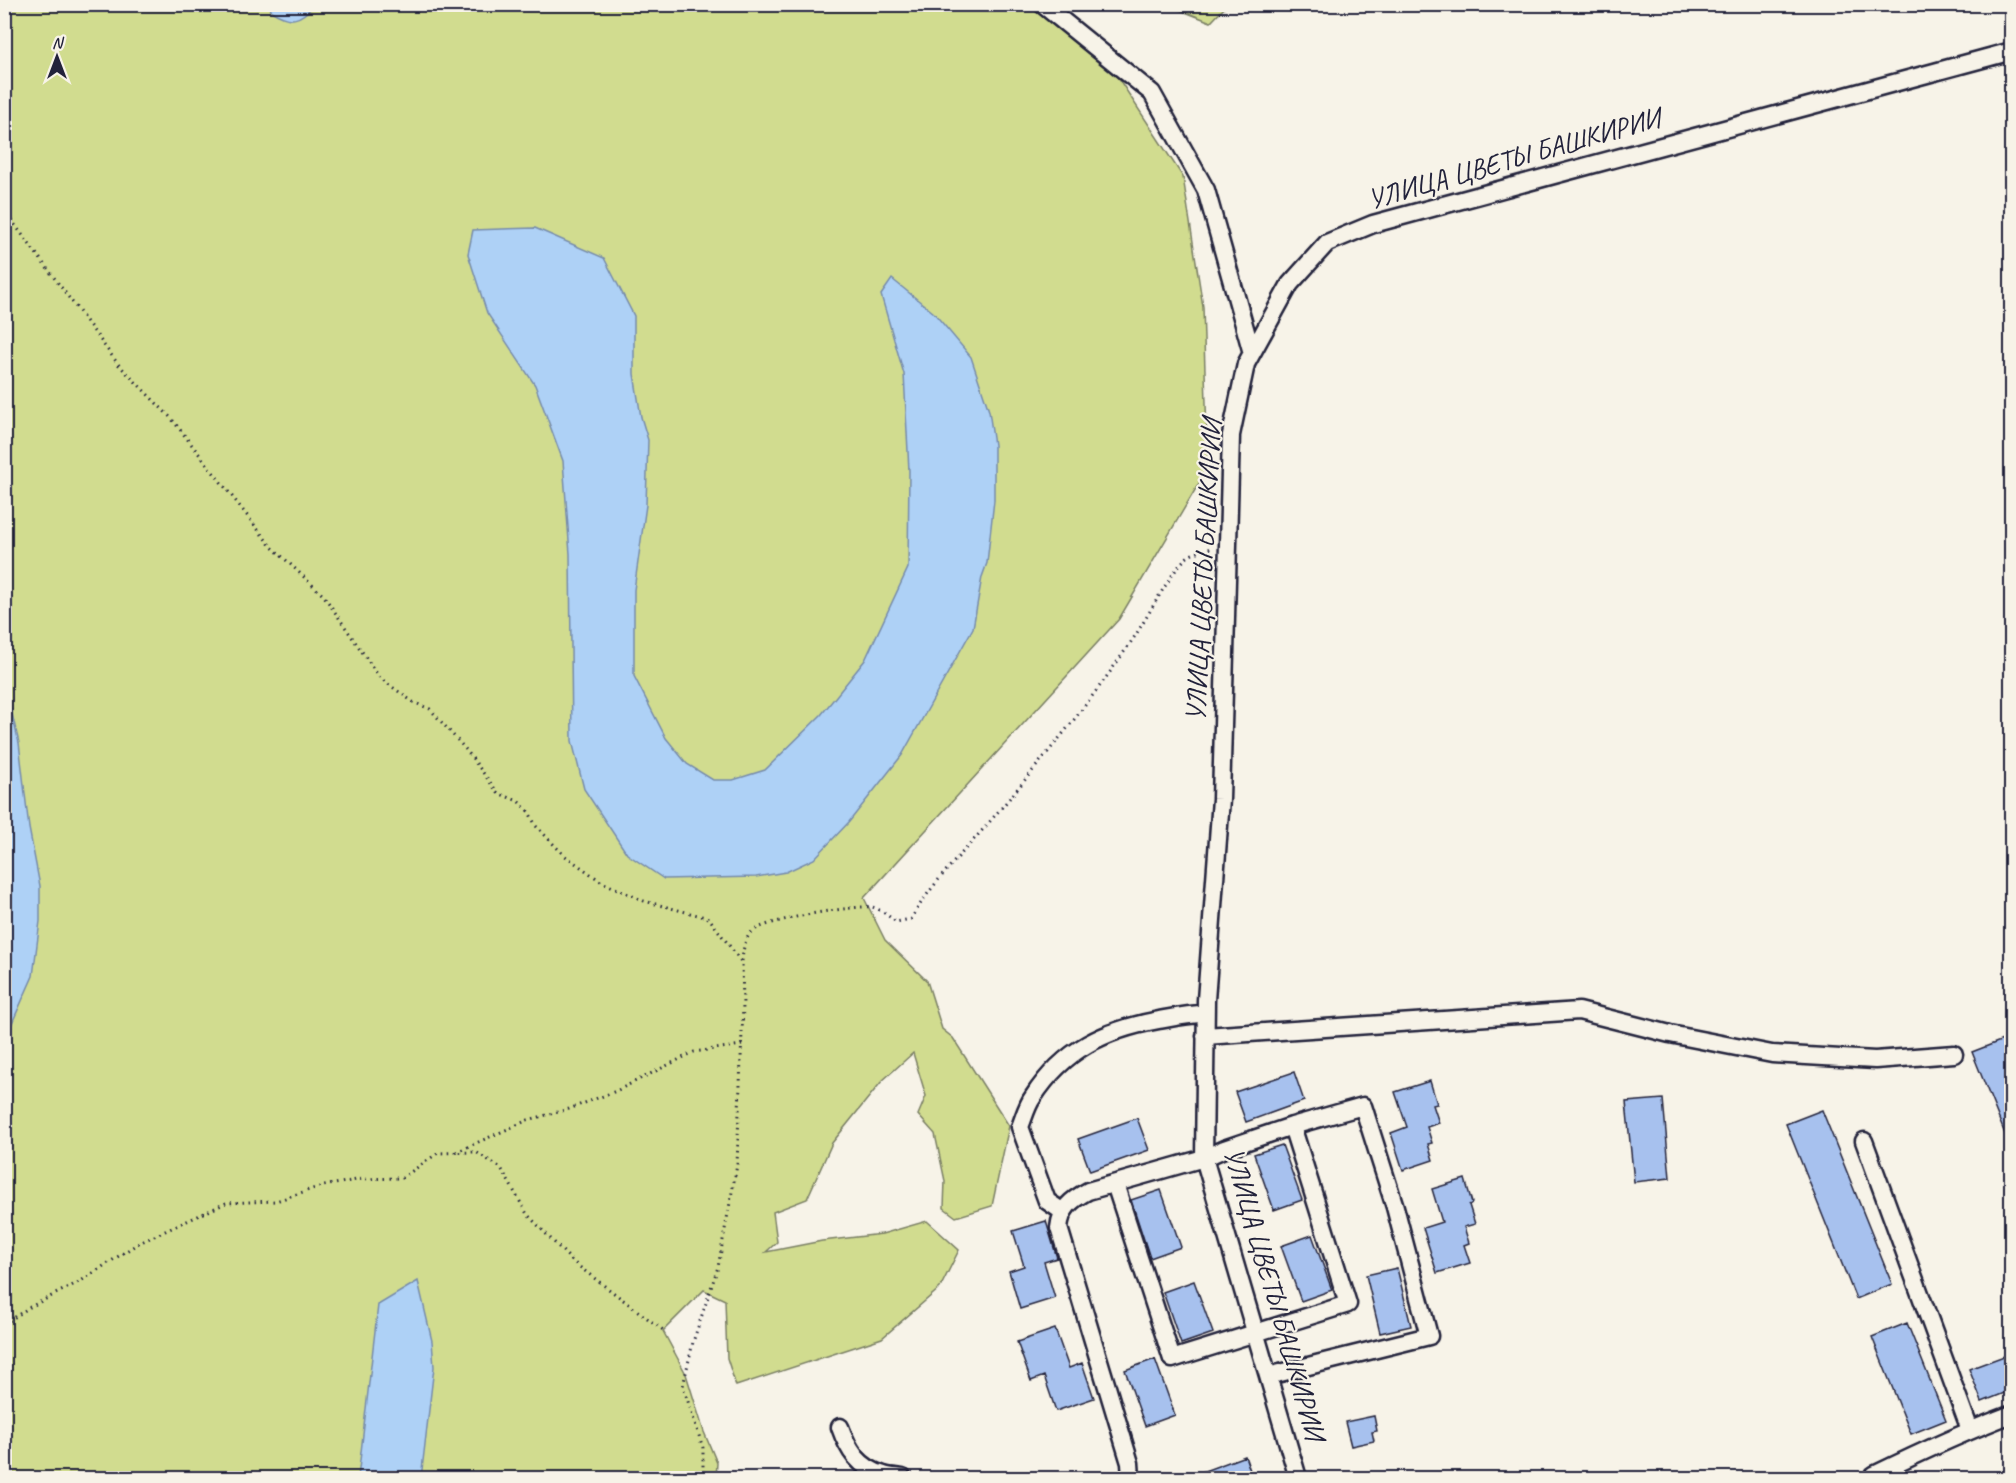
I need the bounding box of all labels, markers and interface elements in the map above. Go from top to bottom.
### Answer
north arrow [27,27,87,87]
text: N [52,33,65,53]
street label: УЛИЦА ЦВЕТЫ БАШКИРИИ [1364,98,1669,217]
street label: УЛИЦА ЦВЕТЫ БАШКИРИИ [1178,413,1229,722]
street label: УЛИЦА ЦВЕТЫ БАШКИРИИ [1216,1144,1335,1449]

